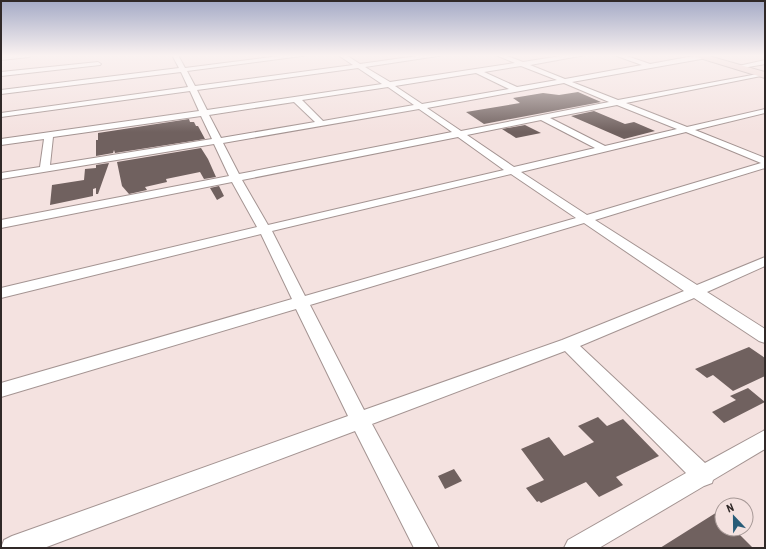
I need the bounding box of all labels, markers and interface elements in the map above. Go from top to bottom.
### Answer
north arrow [714,497,754,537]
text: N [725,501,736,515]

